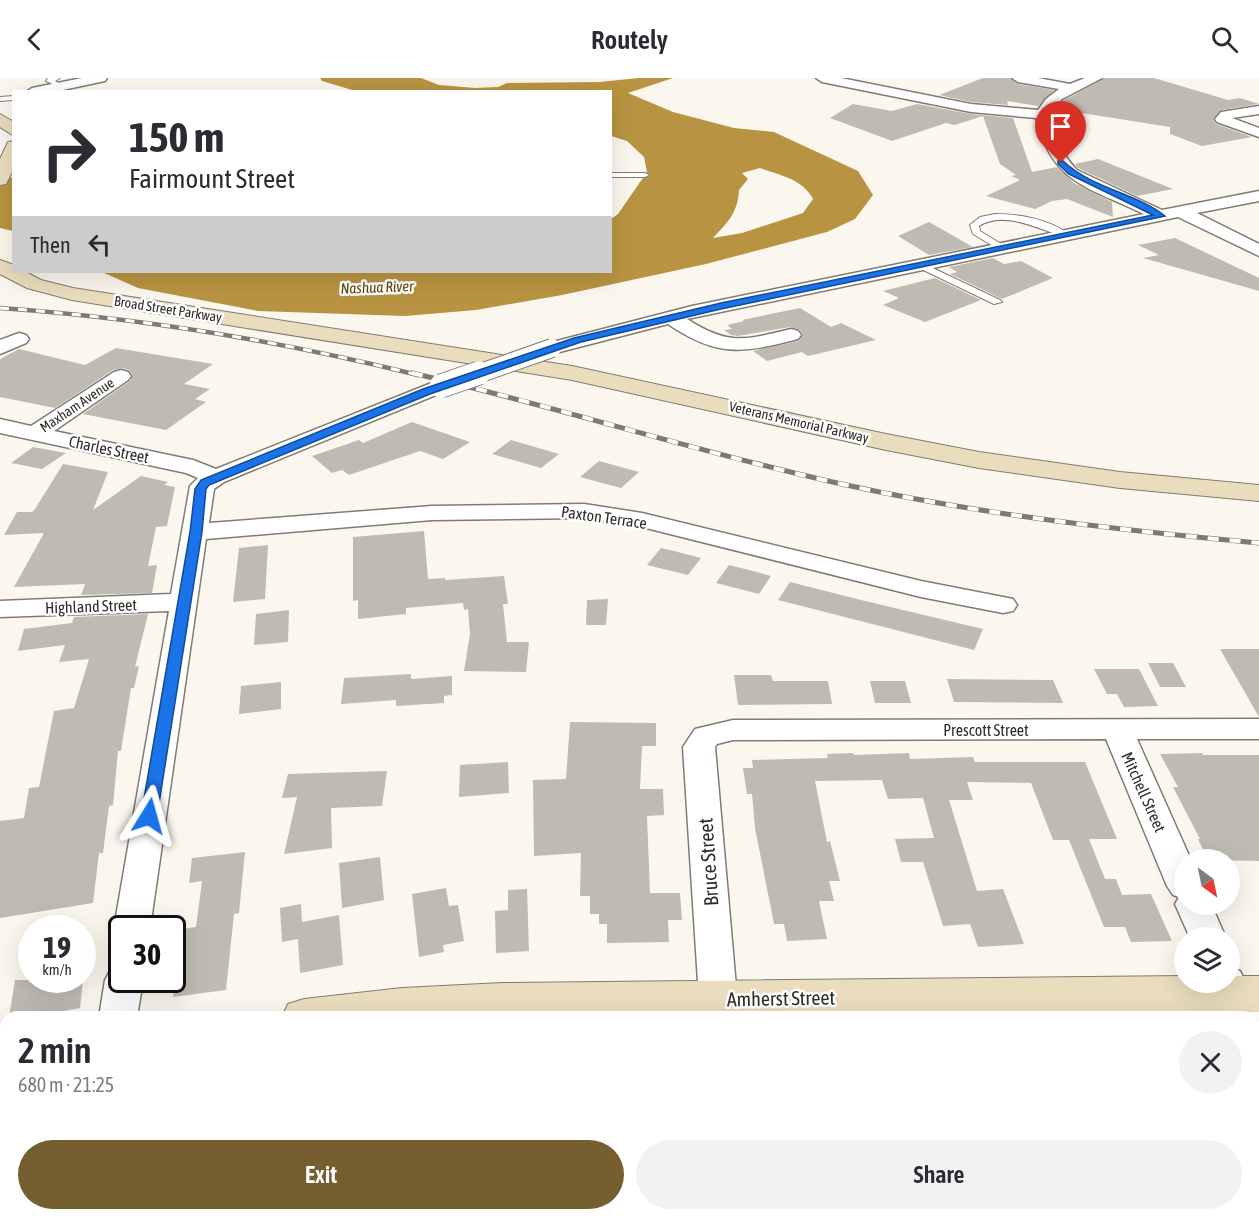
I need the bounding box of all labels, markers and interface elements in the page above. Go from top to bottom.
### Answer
icon: back [18,23,51,56]
icon: search [1208,23,1241,56]
text: Routely [591,24,668,55]
pin [1035,101,1086,163]
icon: arrive [1044,110,1077,143]
text: 150 m [129,113,224,161]
icon: right [30,114,108,192]
text: Fairmount Street [129,163,295,194]
icon: left [83,228,116,261]
text: Then [30,232,71,258]
water label: Nashua River [340,277,414,297]
street label: Broad Street Parkway [113,293,223,325]
street label: Maxham Avenue [37,374,117,436]
street label: Veterans Memorial Parkway [728,398,871,446]
street label: Charles Street [67,432,151,466]
street label: Paxton Terrace [560,502,648,532]
street label: Highland Street [45,595,138,618]
street label: Prescott Street [943,721,1029,739]
street label: Mitchell Street [1118,749,1170,835]
position arrow [117,784,181,848]
street label: Bruce Street [693,817,723,907]
north arrow [1174,849,1240,915]
map controls [1174,849,1240,993]
speed limit sign: 30 [108,915,186,993]
button: layers [1174,927,1240,993]
text: 19 [43,930,71,964]
text: km/h [42,961,72,978]
street label: Amherst Street [727,986,836,1010]
text: 2 min [18,1029,92,1071]
button: close [1179,1031,1242,1094]
text: 680 m · 21:25 [18,1073,114,1096]
button: Exit [18,1140,624,1209]
button: Share [636,1140,1242,1209]

